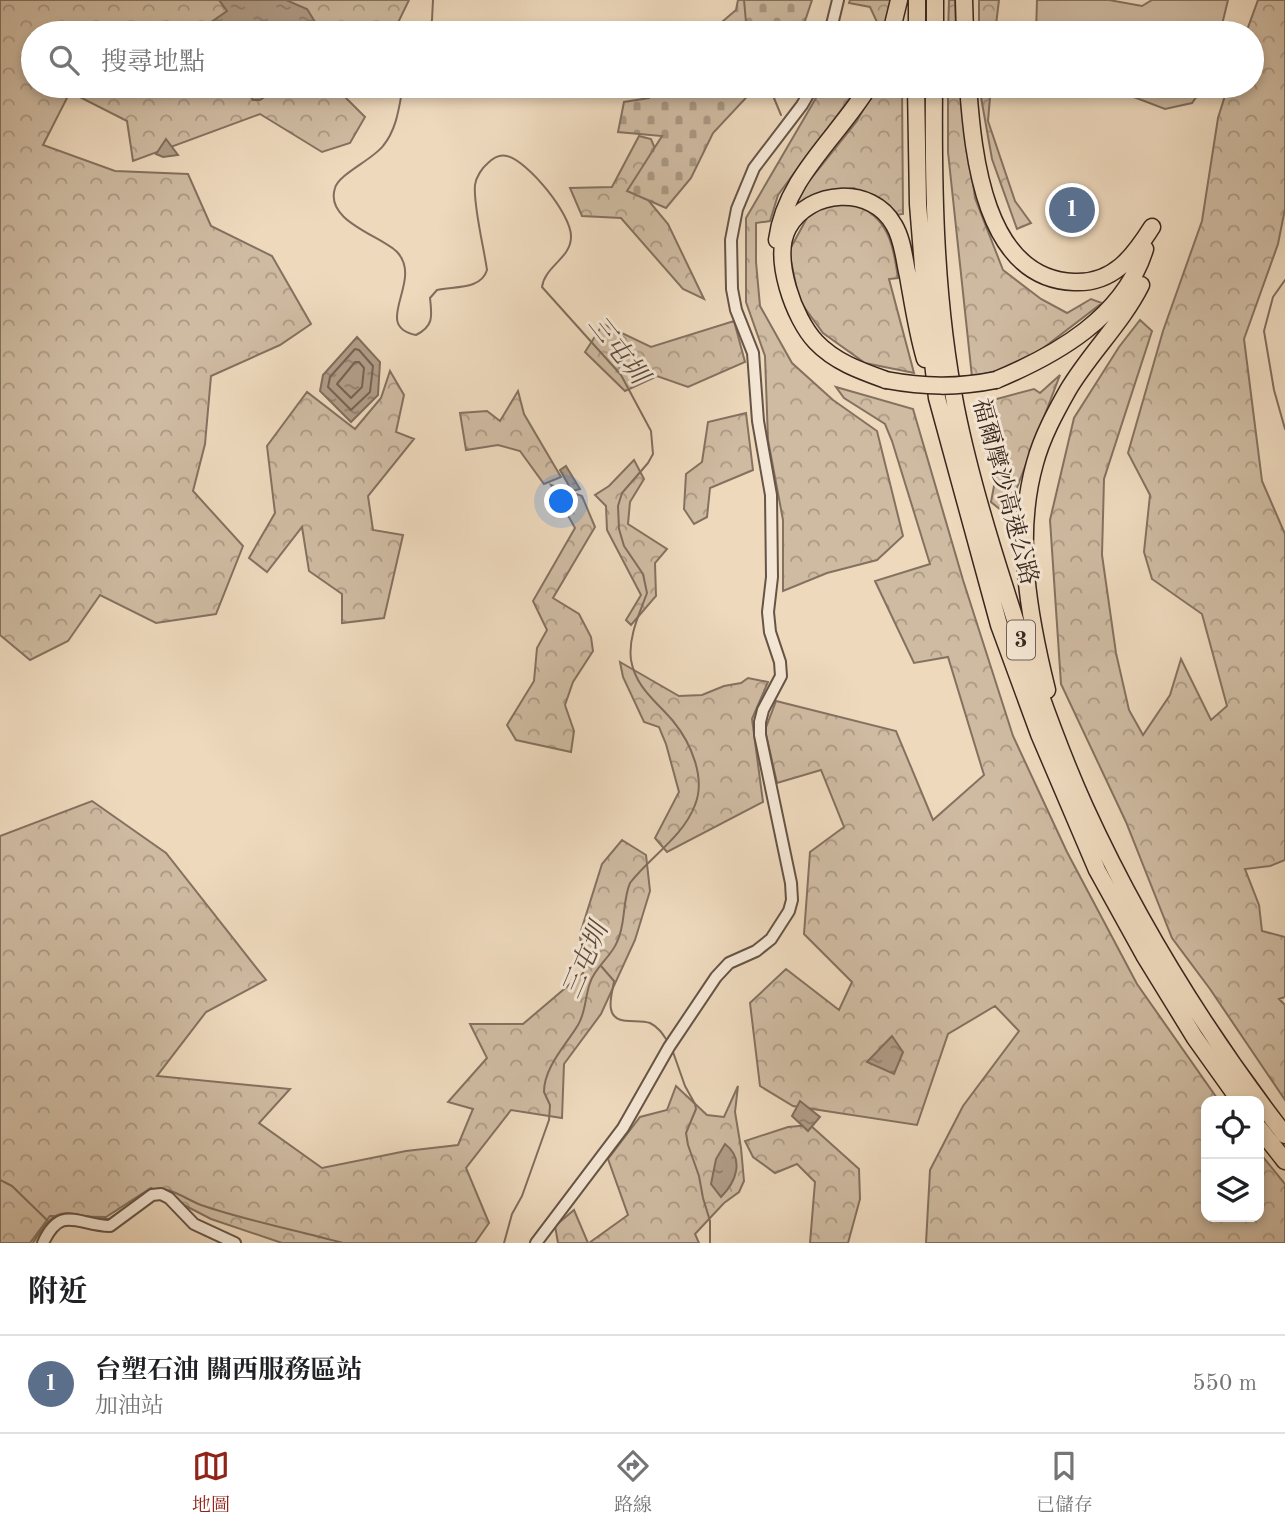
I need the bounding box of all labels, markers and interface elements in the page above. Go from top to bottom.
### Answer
search box [21,21,1264,98]
icon: search [45,41,83,79]
text: 搜尋地點 [101,50,205,76]
pin: 1 [1049,184,1095,236]
water label: 三屯圳 [583,310,655,392]
street label: 福爾摩沙高速公路 [968,395,1043,588]
your location [544,484,578,518]
road number: 3 [1007,620,1035,660]
water label: 三屯圳 [557,916,615,1002]
map controls [1201,1096,1264,1222]
button: locate [1201,1096,1264,1159]
button: layers [1201,1159,1264,1222]
text: 附近 [28,1278,88,1308]
text: 台塑石油 關西服務區站 [95,1358,362,1384]
text: 1 [44,1372,58,1395]
text: 550 m [1192,1372,1257,1395]
text: 加油站 [95,1395,164,1418]
tab: 地圖 [192,1447,230,1518]
tab: 路線 [614,1447,652,1518]
tab: 已儲存 [1036,1447,1093,1518]

